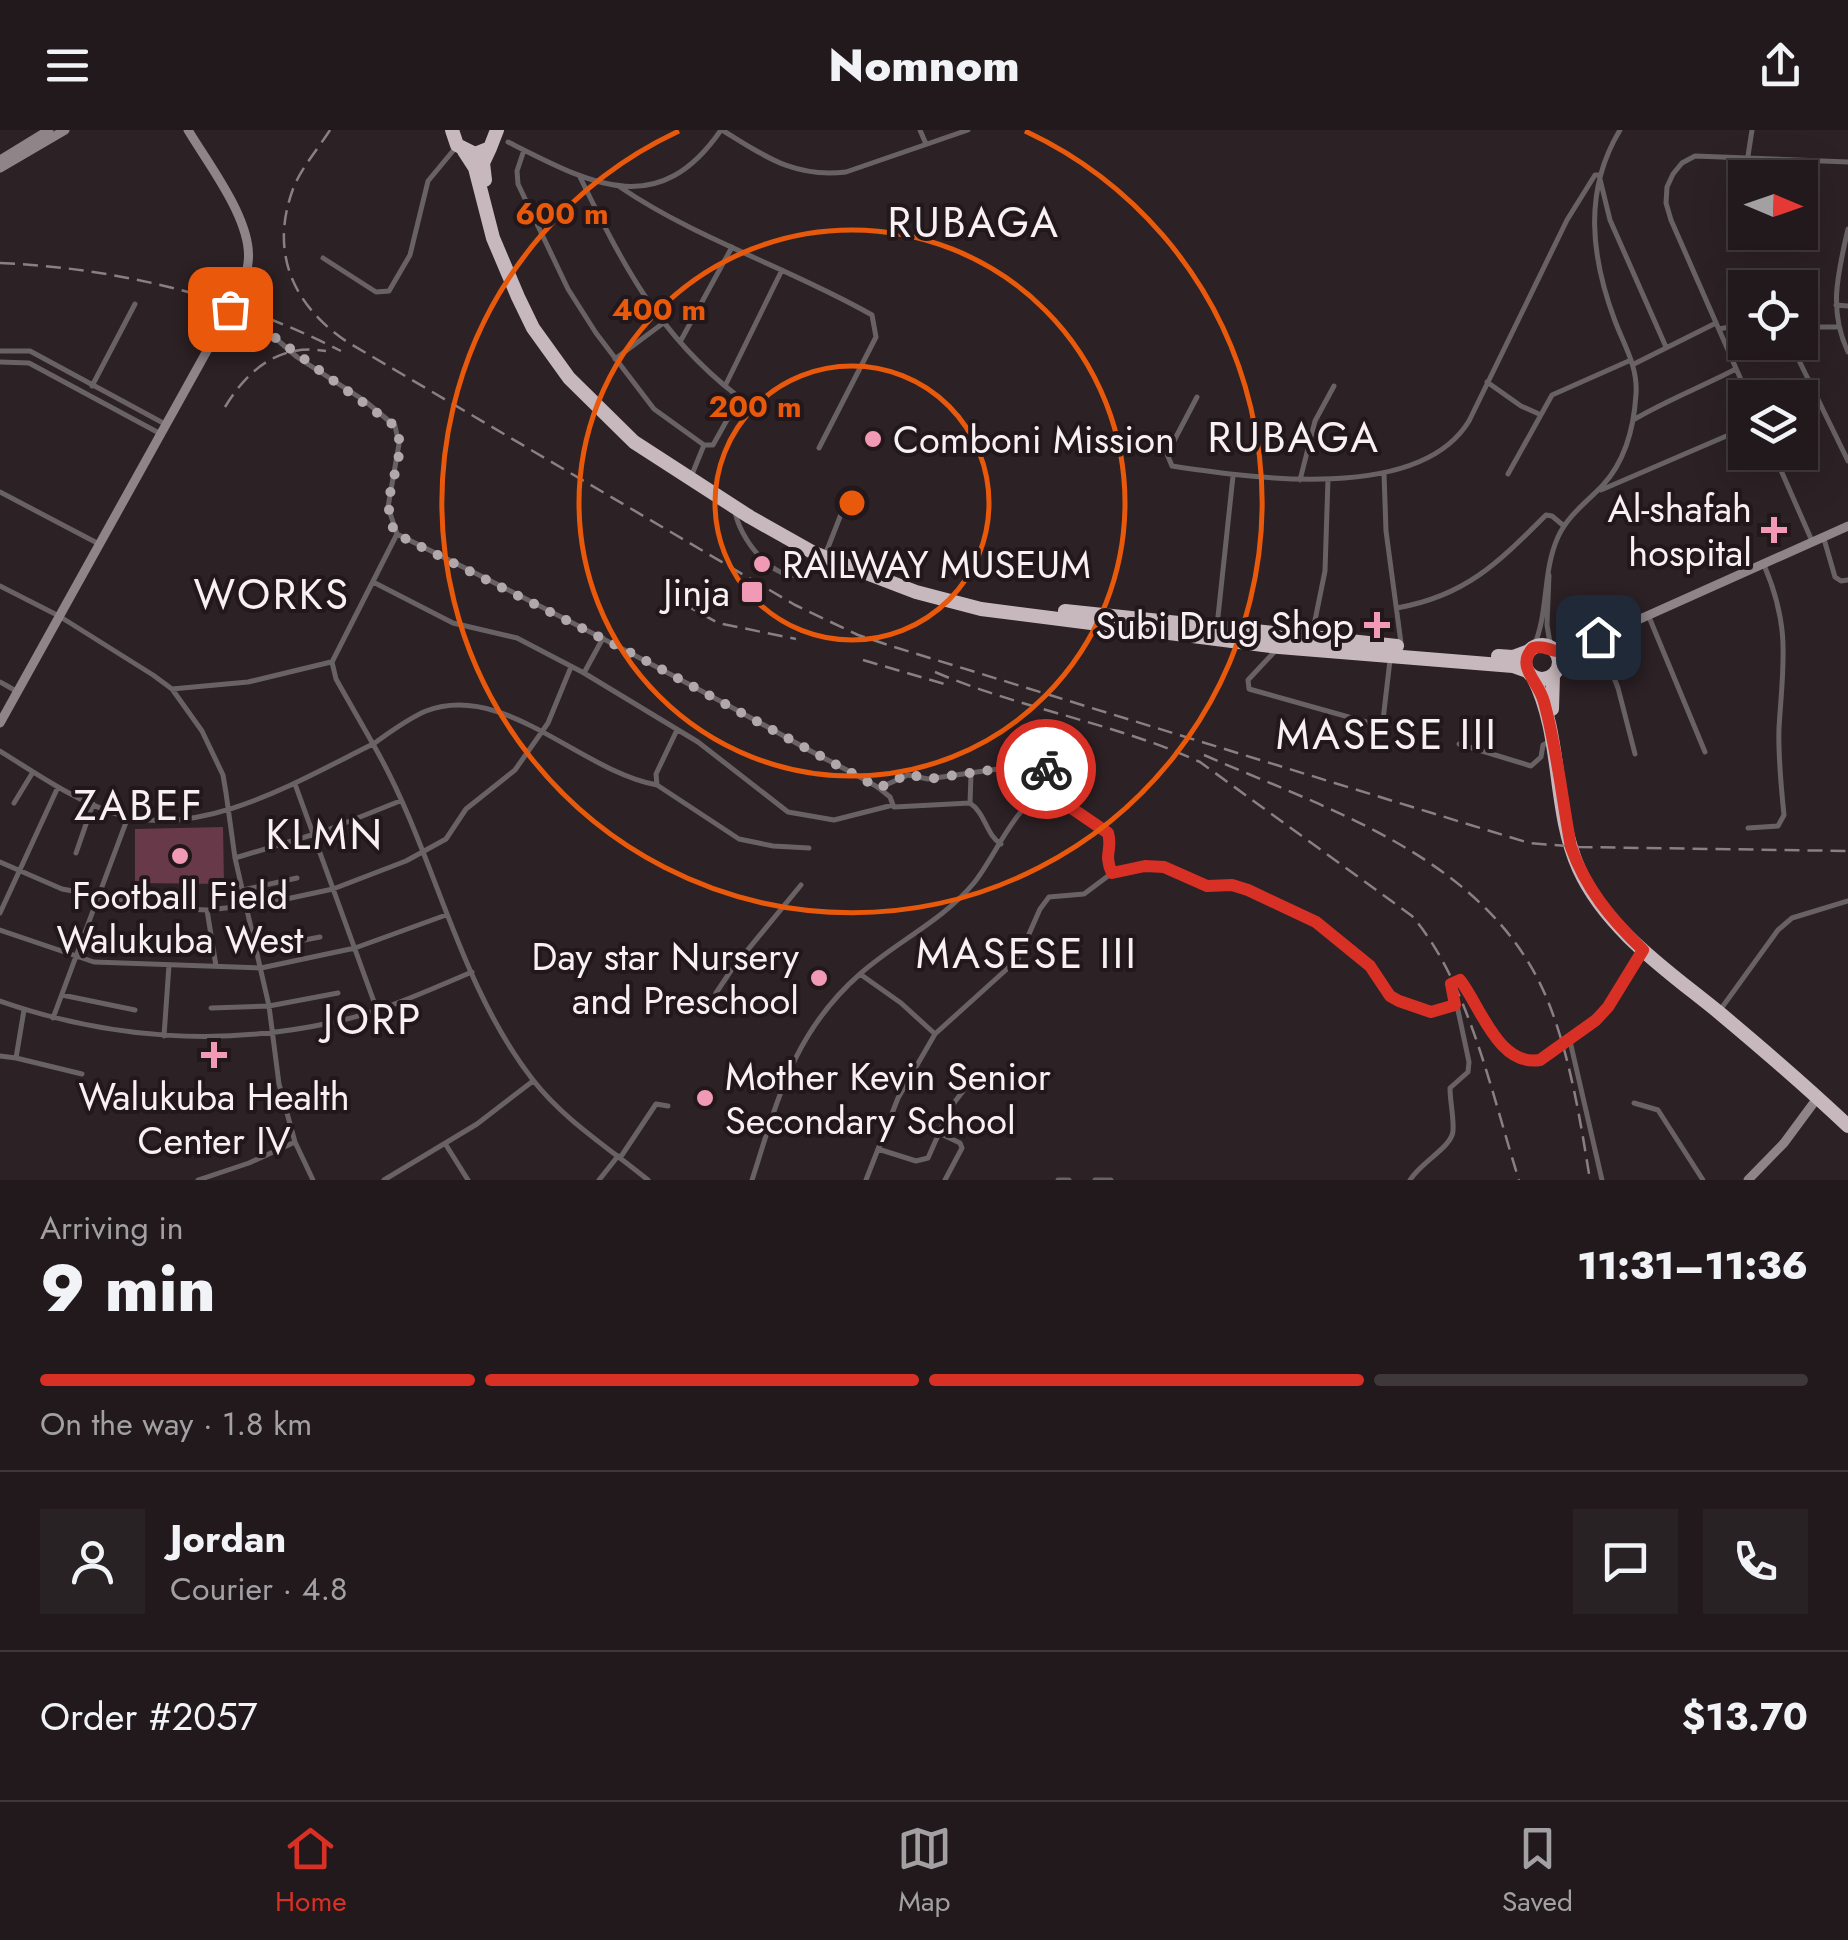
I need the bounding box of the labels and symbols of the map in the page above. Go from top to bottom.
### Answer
north arrow [1728,160,1818,250]
text: 600 m [515,192,609,235]
district label: RUBAGA [887,192,1061,253]
pin [188,267,273,352]
text: 400 m [612,288,706,331]
text: 200 m [709,385,802,428]
district label: RUBAGA [1207,407,1381,468]
place label: Comboni Mission [893,412,1175,467]
marker: Comboni Mission [862,428,884,450]
place label: Al-shafah hospital [1608,481,1752,580]
centre of rings [834,485,870,521]
marker: Al-shafah hospital [1761,517,1787,543]
place label: RAILWAY MUSEUM [782,537,1091,592]
marker: RAILWAY MUSEUM [751,553,773,575]
district label: WORKS [194,564,350,625]
place label: Jinja [658,565,730,620]
marker: Jinja [739,579,765,605]
pin [1556,595,1641,680]
place label: Subi Drug Shop [1095,598,1354,653]
marker: Subi Drug Shop [1364,612,1390,638]
district label: MASESE III [1276,704,1498,765]
courier [996,719,1096,819]
district label: ZABEF [74,775,204,836]
district label: KLMN [265,804,385,865]
marker: Football Field Walukuba West [169,845,191,867]
place label: Football Field Walukuba West [56,868,304,967]
district label: MASESE III [916,923,1138,984]
place label: Day star Nursery and Preschool [532,929,799,1028]
marker: Day star Nursery and Preschool [808,967,830,989]
district label: JORP [318,989,423,1050]
marker: Walukuba Health Center IV [201,1042,227,1068]
place label: Mother Kevin Senior Secondary School [725,1049,1051,1148]
place label: Walukuba Health Center IV [78,1069,350,1168]
marker: Mother Kevin Senior Secondary School [694,1087,716,1109]

